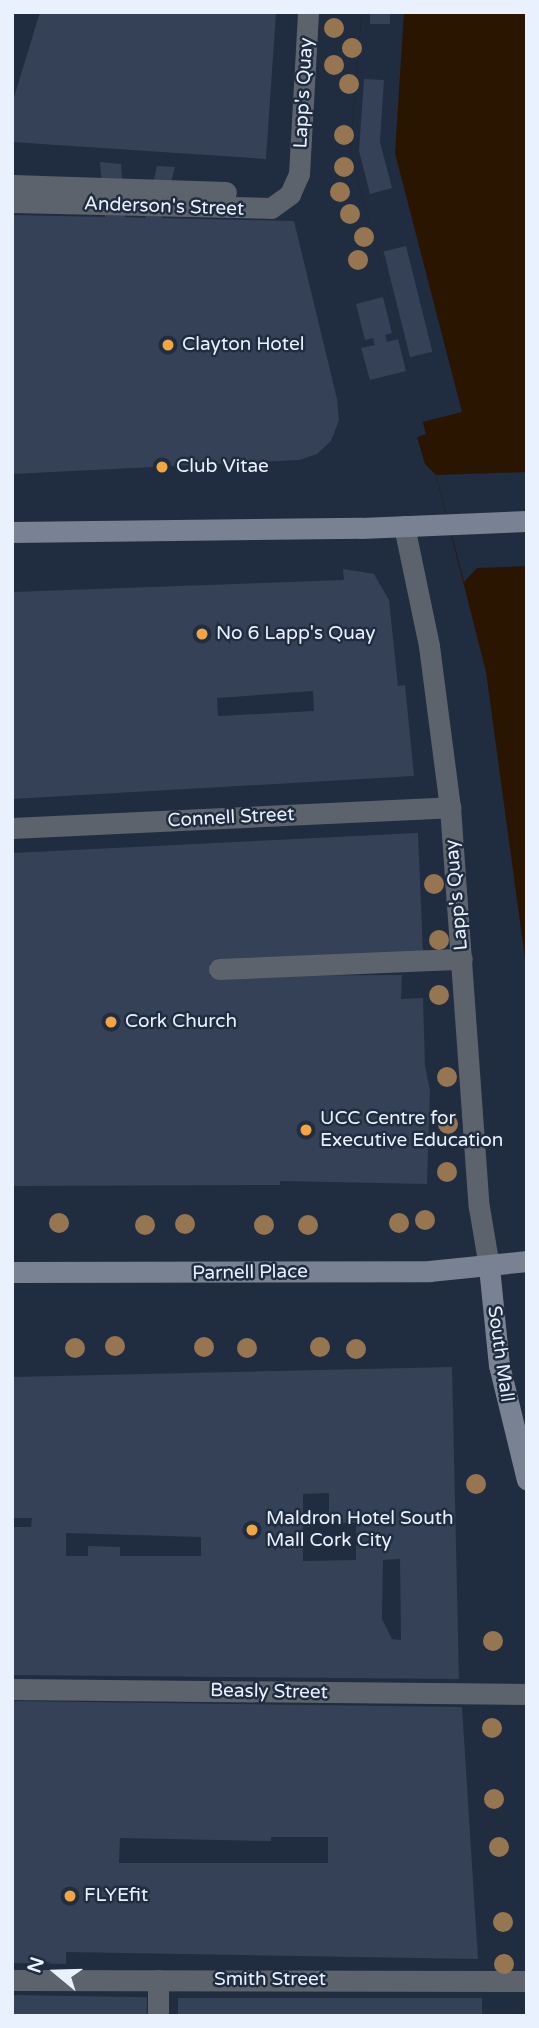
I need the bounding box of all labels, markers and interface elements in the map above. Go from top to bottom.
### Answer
street label: Lapp's Quay [290,37,318,149]
street label: Anderson's Street [83,193,245,221]
place label: Clayton Hotel [182,334,304,356]
marker: Clayton Hotel [160,337,176,353]
place label: Club Vitae [176,456,269,478]
marker: Club Vitae [154,459,170,475]
place label: No 6 Lapp's Quay [216,623,376,645]
marker: No 6 Lapp's Quay [194,626,210,642]
street label: Connell Street [167,803,295,833]
street label: Lapp's Quay [441,839,473,951]
place label: Cork Church [125,1011,237,1033]
marker: Cork Church [103,1014,119,1030]
place label: UCC Centre for Executive Education [320,1108,503,1152]
marker: UCC Centre for Executive Education [298,1122,314,1138]
street label: Parnell Place [192,1261,308,1285]
street label: South Mall [482,1304,518,1404]
place label: Maldron Hotel South Mall Cork City [266,1508,454,1552]
marker: Maldron Hotel South Mall Cork City [244,1522,260,1538]
street label: Beasly Street [210,1680,328,1704]
place label: FLYEfit [84,1885,148,1907]
marker: FLYEfit [62,1888,78,1904]
north arrow [21,1937,91,2007]
text: N [23,1954,49,1976]
street label: Smith Street [214,1969,326,1991]

